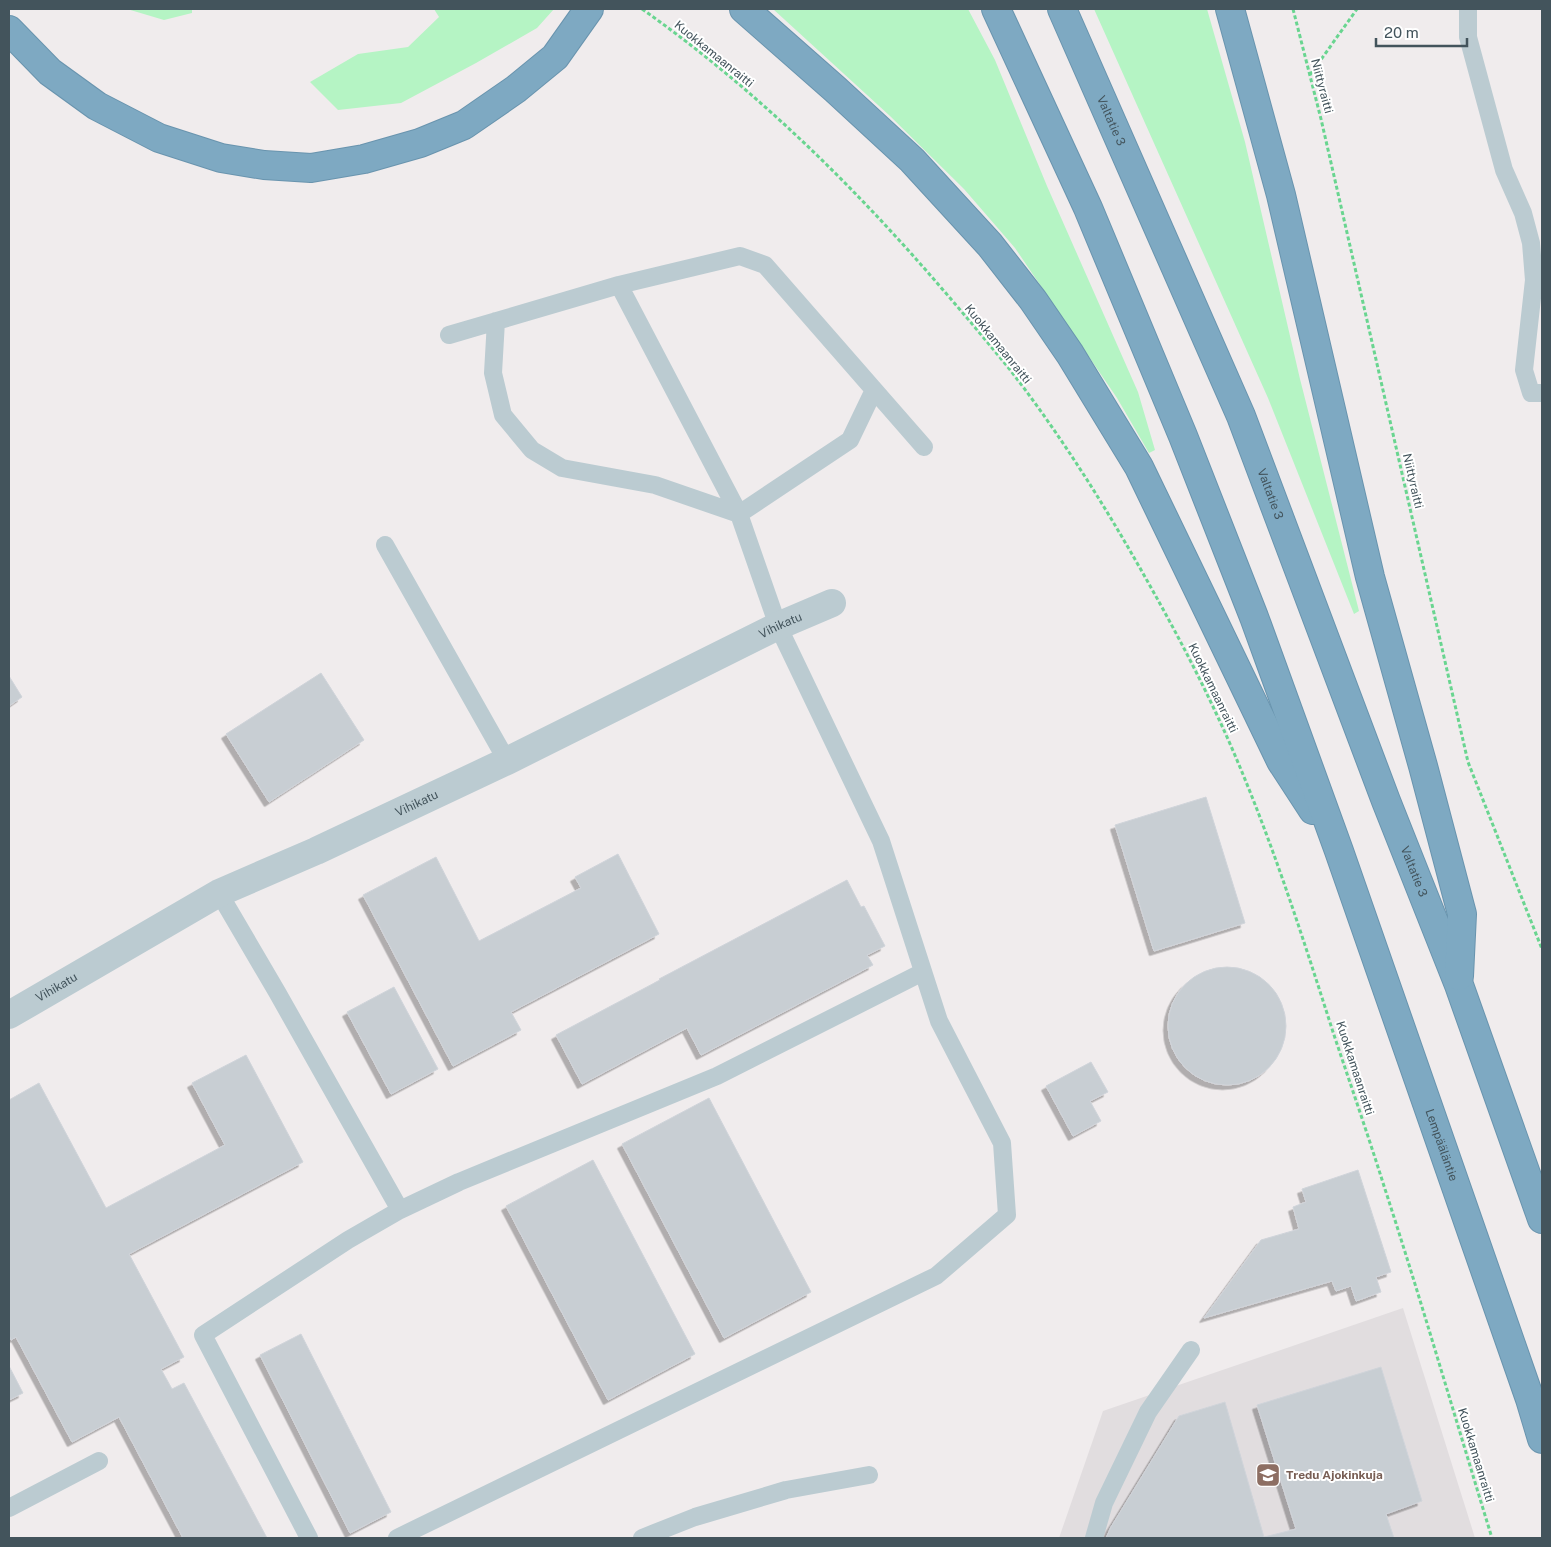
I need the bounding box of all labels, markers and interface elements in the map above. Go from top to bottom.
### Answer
scale bar [1376,15,1467,47]
street label: Kuokkamaanraitti [672,18,756,90]
text: 20 m [1384,24,1419,41]
street label: Niittyraitti [1308,57,1336,115]
street label: Valtatie 3 [1094,93,1128,148]
street label: Kuokkamaanraitti [962,302,1034,386]
street label: Niittyraitti [1400,452,1426,510]
street label: Valtatie 3 [1254,467,1286,521]
street label: Vihikatu [757,610,804,641]
street label: Kuokkamaanraitti [1185,641,1241,735]
street label: Vihikatu [393,787,440,820]
street label: Valtatie 3 [1398,844,1430,899]
street label: Vihikatu [33,970,80,1005]
street label: Kuokkamaanraitti [1333,1019,1377,1117]
street label: Lempääläntie [1422,1107,1461,1183]
street label: Kuokkamaanraitti [1455,1406,1497,1504]
school or university icon: Tredu Ajokinkuja [1255,1462,1281,1488]
place label: Tredu Ajokinkuja [1286,1468,1383,1482]

